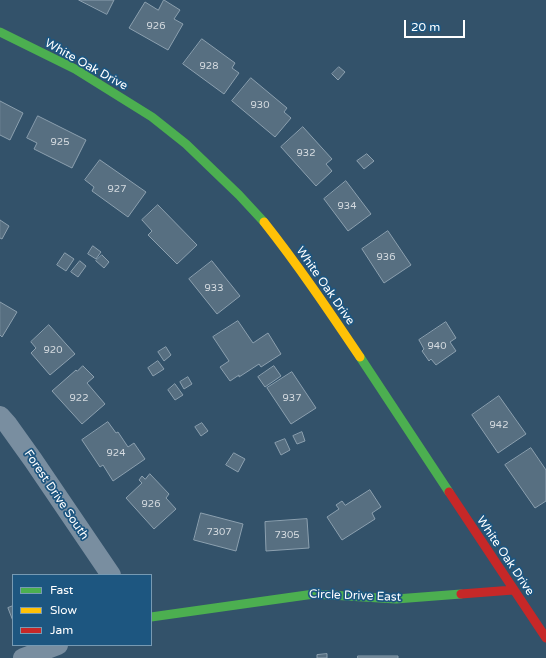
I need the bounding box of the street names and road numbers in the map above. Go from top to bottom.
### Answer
street label: White Oak Drive [42,36,130,94]
street label: White Oak Drive [293,244,357,328]
street label: Forest Drive South [21,447,91,543]
street label: White Oak Drive [473,514,537,598]
street label: Circle Drive East [309,587,401,605]

